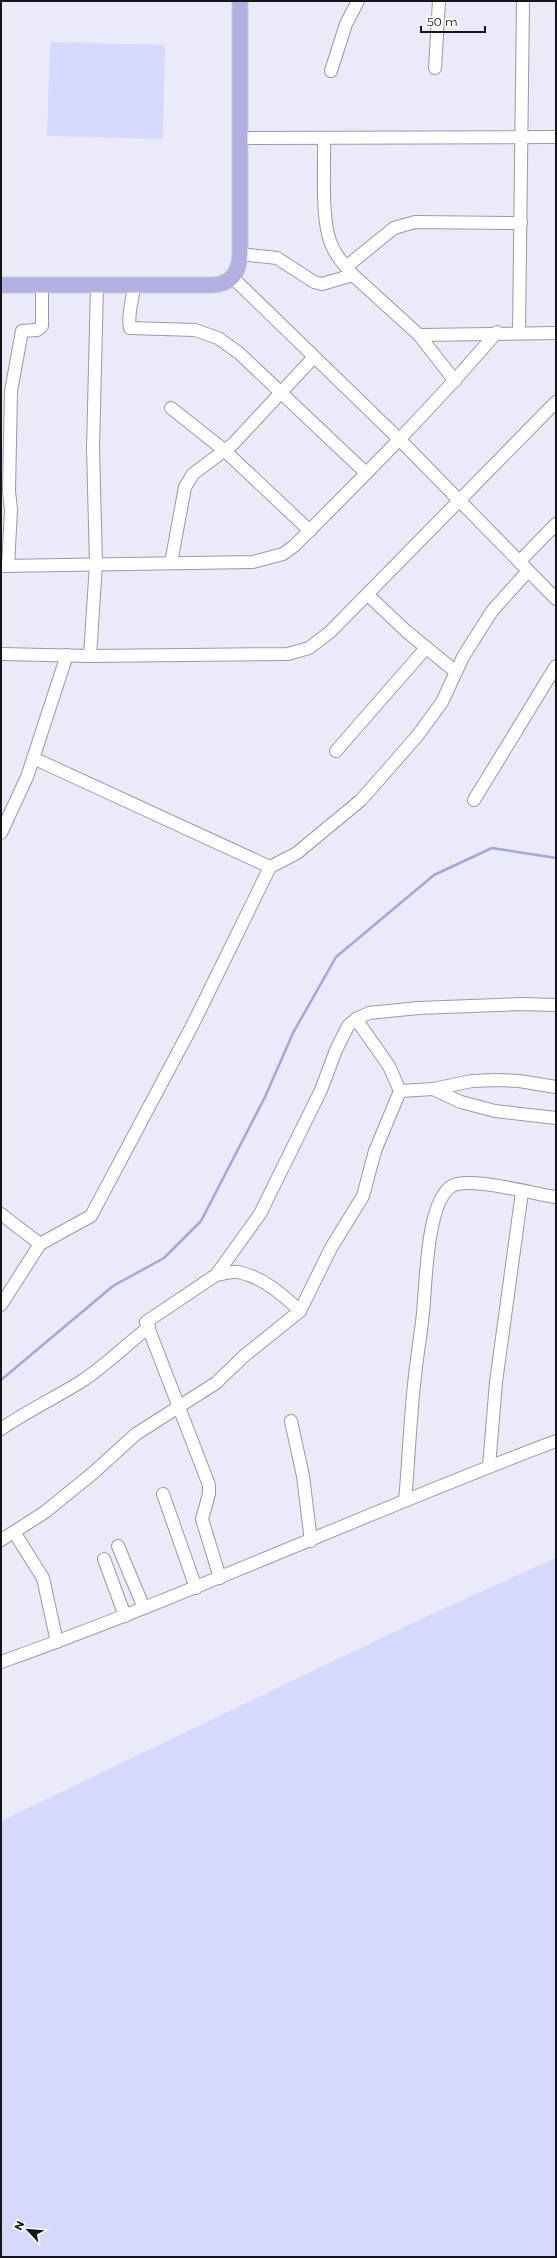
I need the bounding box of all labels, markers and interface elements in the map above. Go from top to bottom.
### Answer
scale bar [421,8,485,34]
text: 50 m [427,14,458,29]
north arrow [8,2210,48,2250]
text: N [11,2219,27,2233]

